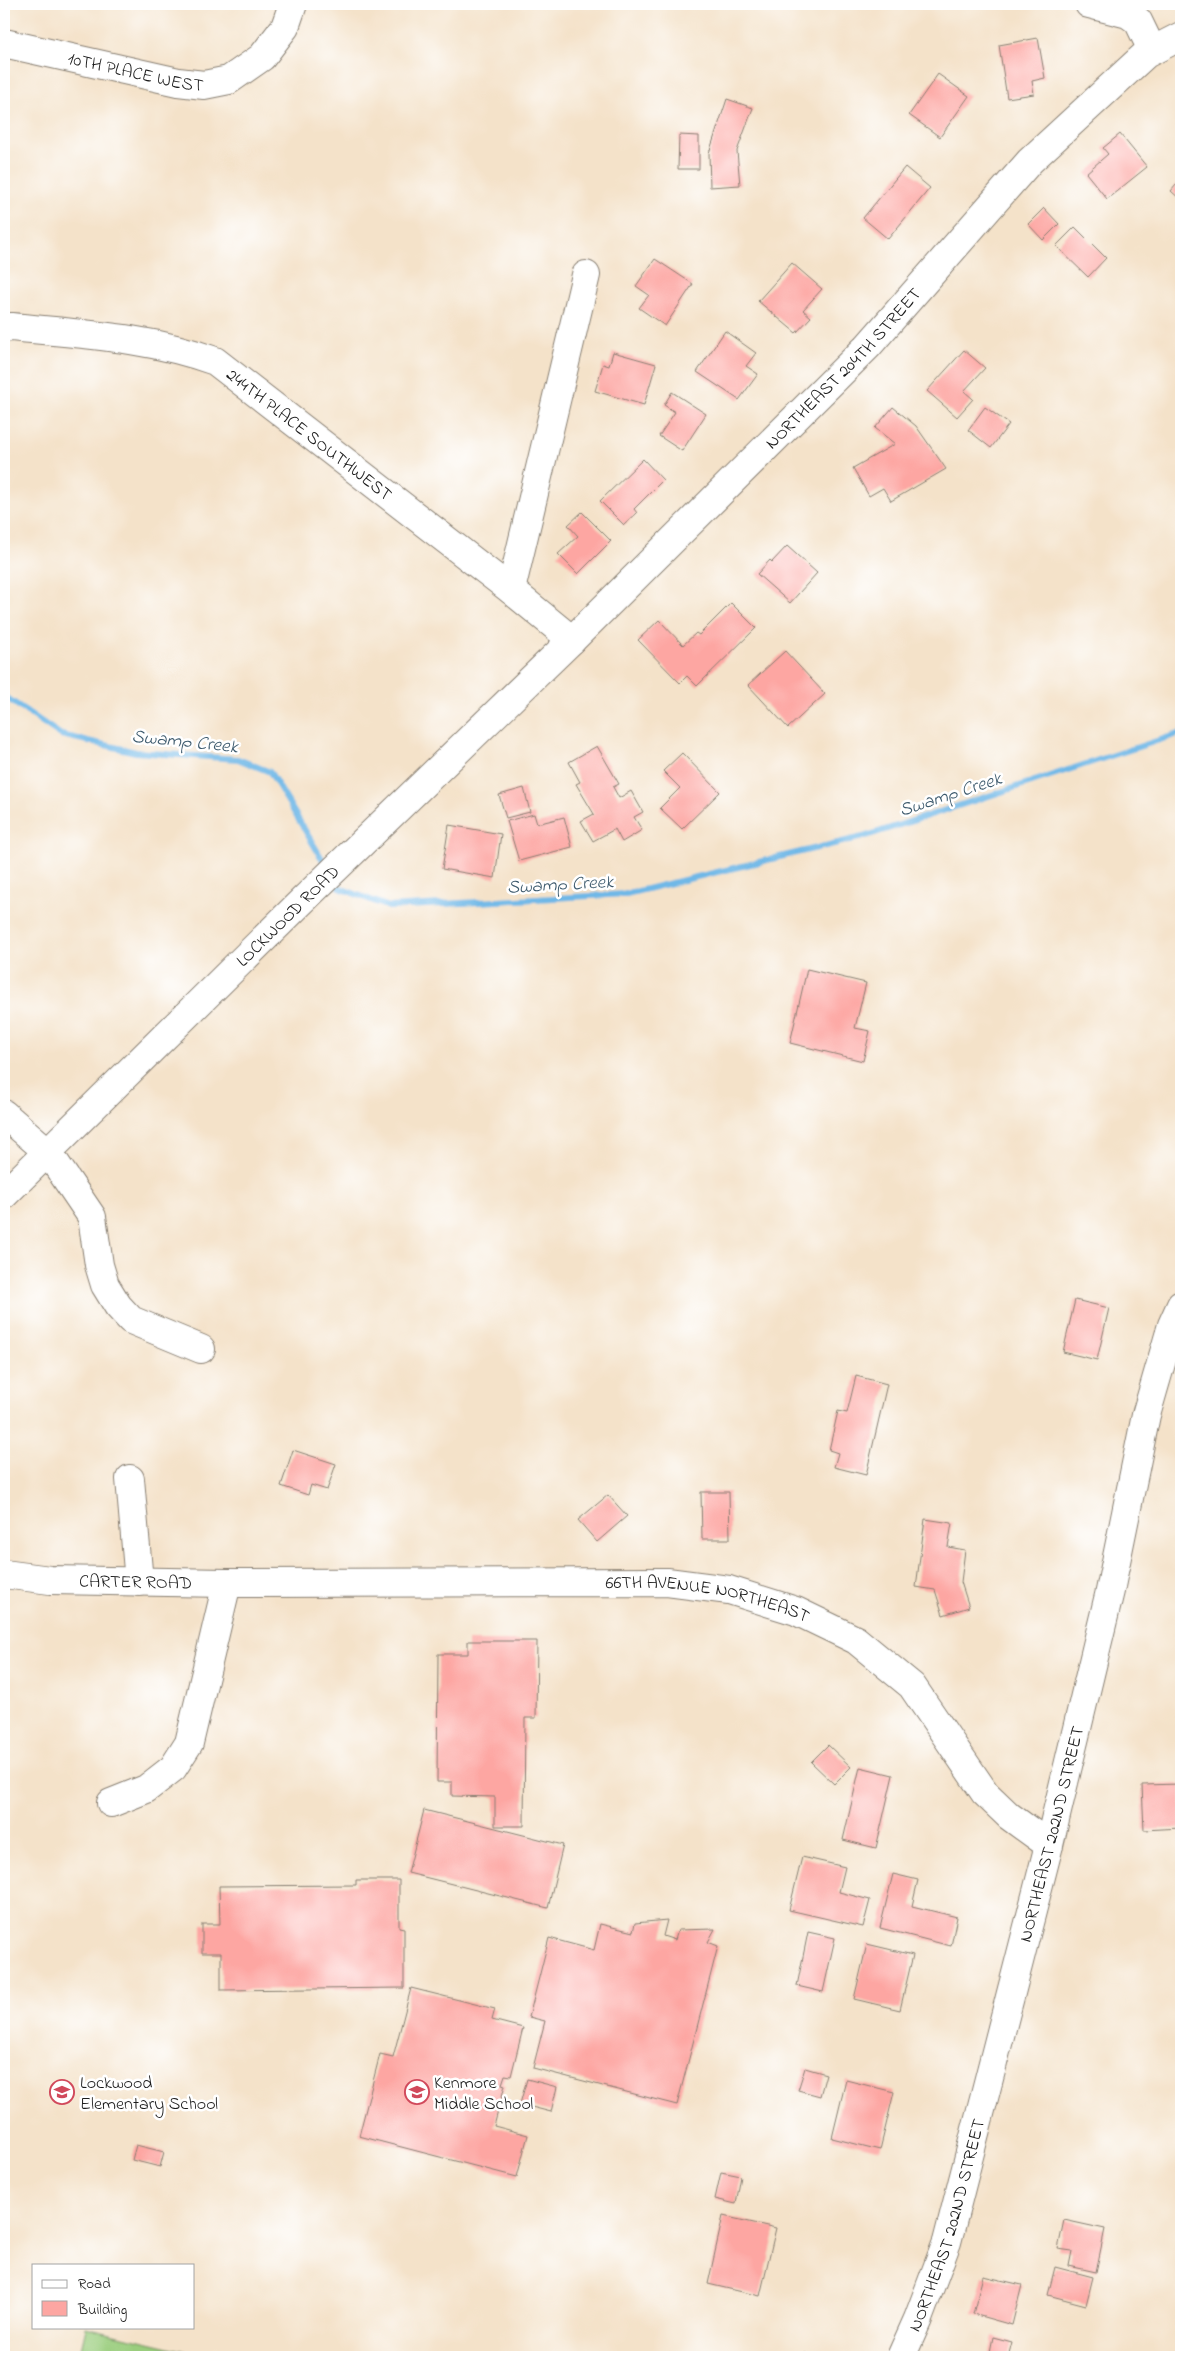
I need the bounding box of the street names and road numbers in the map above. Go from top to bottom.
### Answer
street label: 10TH PLACE WEST [65,47,205,100]
street label: NORTHEAST 204TH STREET [760,283,928,456]
street label: 244TH PLACE SOUTHWEST [220,363,397,508]
street label: LOCKWOOD ROAD [231,860,347,974]
street label: CARTER ROAD [79,1569,192,1597]
street label: 66TH AVENUE NORTHEAST [605,1571,813,1631]
street label: NORTHEAST 202ND STREET [1014,1724,1092,1945]
street label: NORTHEAST 202ND STREET [903,2116,993,2337]

